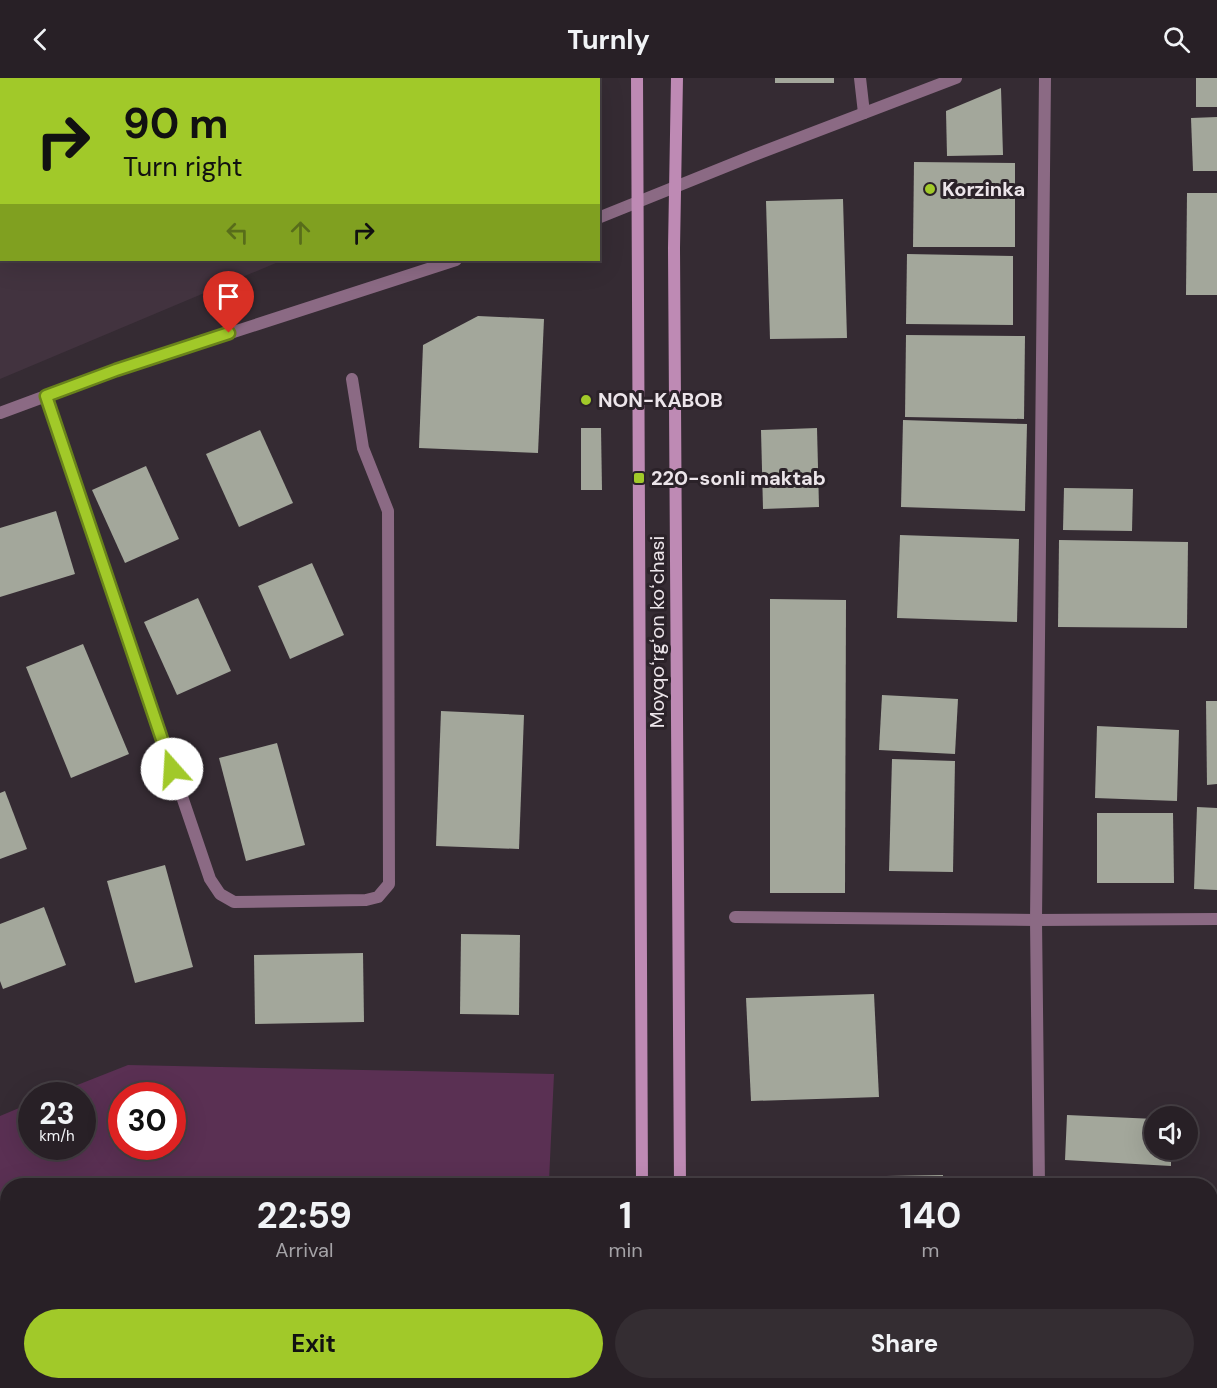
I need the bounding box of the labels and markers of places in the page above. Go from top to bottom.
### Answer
place label: Korzinka [942,176,1025,202]
marker: Korzinka [923,182,937,196]
pin [203,271,254,333]
place label: NON-KABOB [598,387,723,413]
marker: NON-KABOB [579,393,593,407]
place label: 220-sonli maktab [651,465,826,491]
marker: 220-sonli maktab [632,471,646,485]

